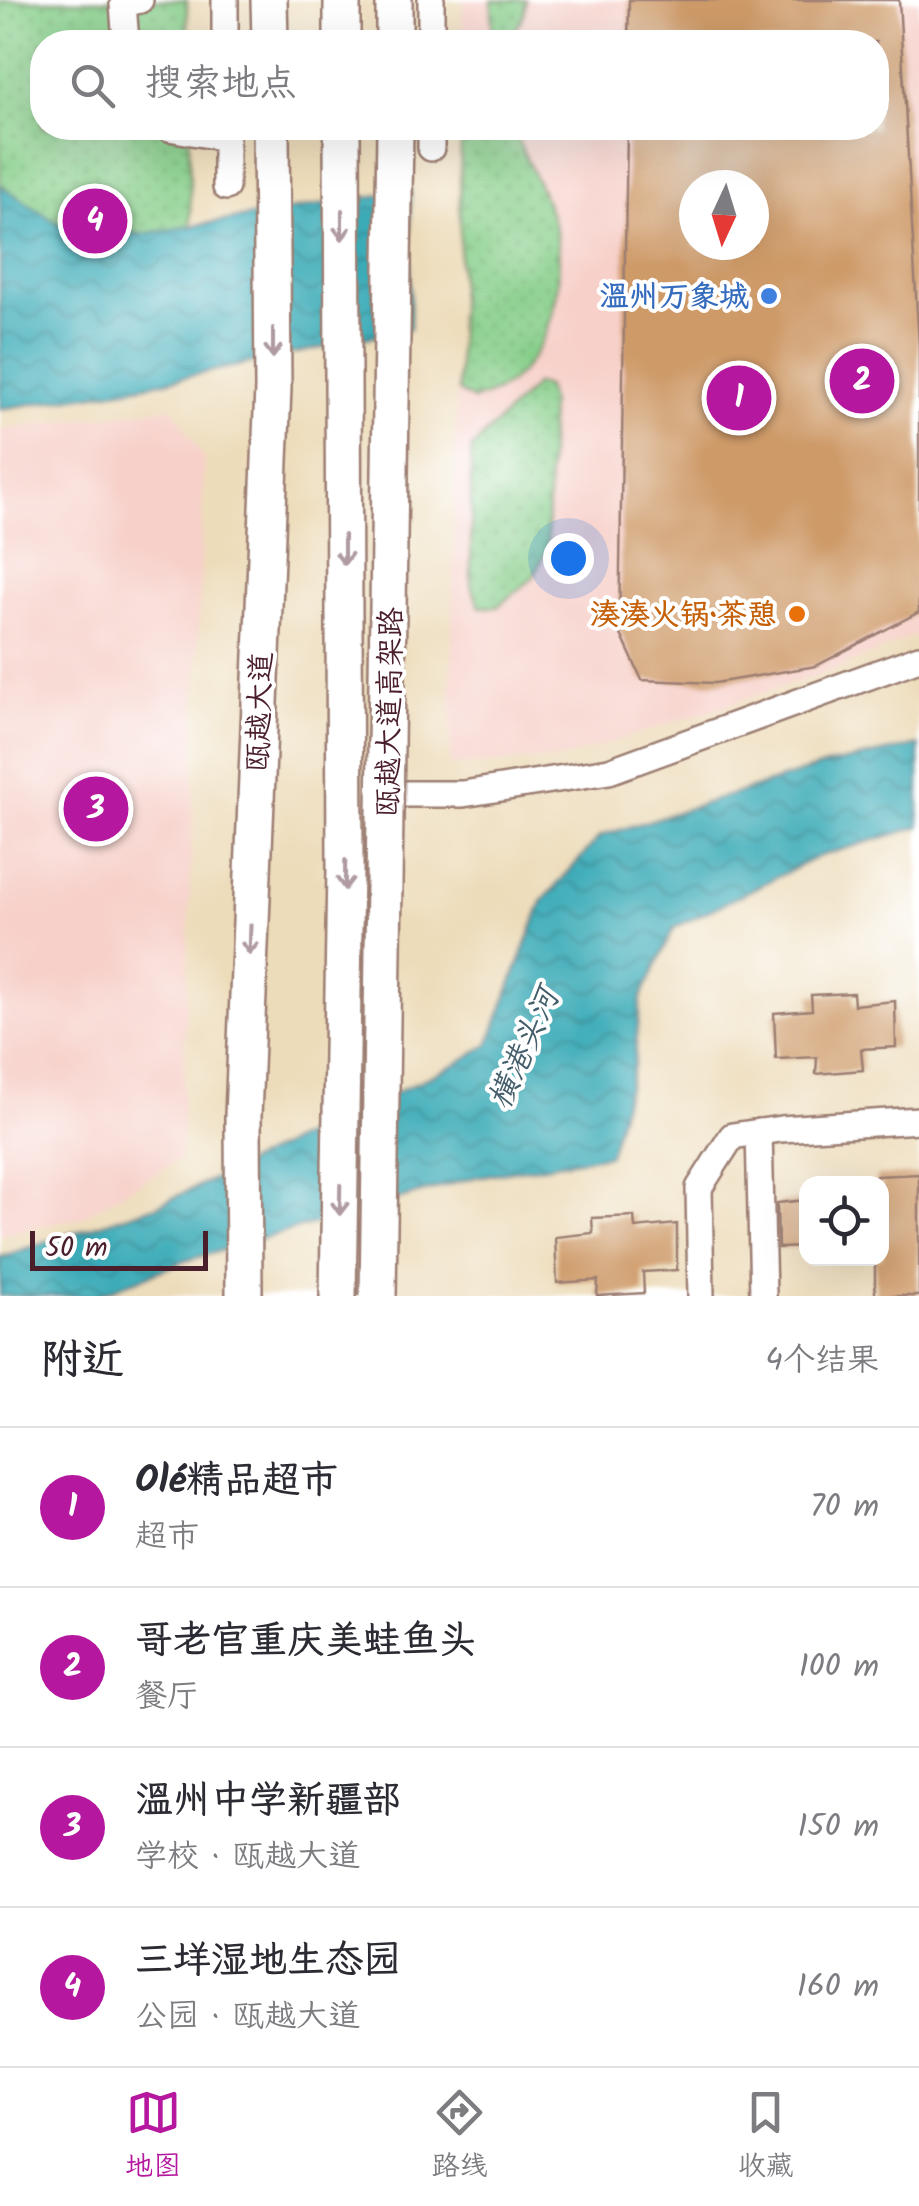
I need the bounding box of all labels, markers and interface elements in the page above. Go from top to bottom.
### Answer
search box [30,30,889,140]
text: 搜索地点 [145,55,297,115]
icon: search [65,58,120,113]
north arrow [679,170,769,260]
pin: 4 [62,184,128,258]
one-way arrow [332,208,352,240]
place label: 温州万象城 [599,274,749,322]
marker: 温州万象城 [758,285,780,307]
one-way arrow [264,326,282,358]
pin: 2 [830,344,894,418]
pin: 1 [706,360,772,436]
one-way arrow [334,532,354,565]
your location [543,533,594,584]
place label: 湊湊火锅·茶憩 [590,592,777,640]
marker: 湊湊火锅·茶憩 [786,603,808,625]
street label: 瓯越大道高架路 [365,607,417,817]
street label: 瓯越大道 [235,651,287,773]
pin: 3 [64,772,128,846]
one-way arrow [336,858,354,890]
one-way arrow [240,923,259,955]
water label: 横港头河 [476,976,577,1118]
map controls [799,1176,889,1266]
button: locate [799,1176,889,1266]
one-way arrow [330,1183,349,1215]
scale bar [30,1226,208,1270]
text: 50 m [45,1226,108,1271]
text: 附近 [40,1328,124,1395]
text: 4个结果 [765,1336,879,1387]
text: Olé精品超市 [135,1452,338,1512]
text: 1 [68,1482,77,1533]
text: 70 m [810,1482,879,1533]
text: 超市 [135,1512,199,1563]
text: 哥老官重庆美蛙鱼头 [135,1612,477,1672]
text: 2 [63,1642,82,1693]
text: 100 m [799,1642,879,1693]
text: 餐厅 [135,1672,199,1723]
text: 温州中学新疆部 [135,1772,401,1832]
text: 3 [64,1802,81,1853]
text: 150 m [797,1802,879,1853]
text: 学校 · 瓯越大道 [135,1832,360,1883]
text: 三垟湿地生态园 [135,1932,401,1992]
text: 4 [64,1962,81,2013]
text: 160 m [797,1962,879,2013]
text: 公园 · 瓯越大道 [135,1992,360,2043]
tab: 地图 [125,2085,181,2190]
tab: 路线 [431,2085,488,2190]
tab: 收藏 [738,2085,794,2190]

